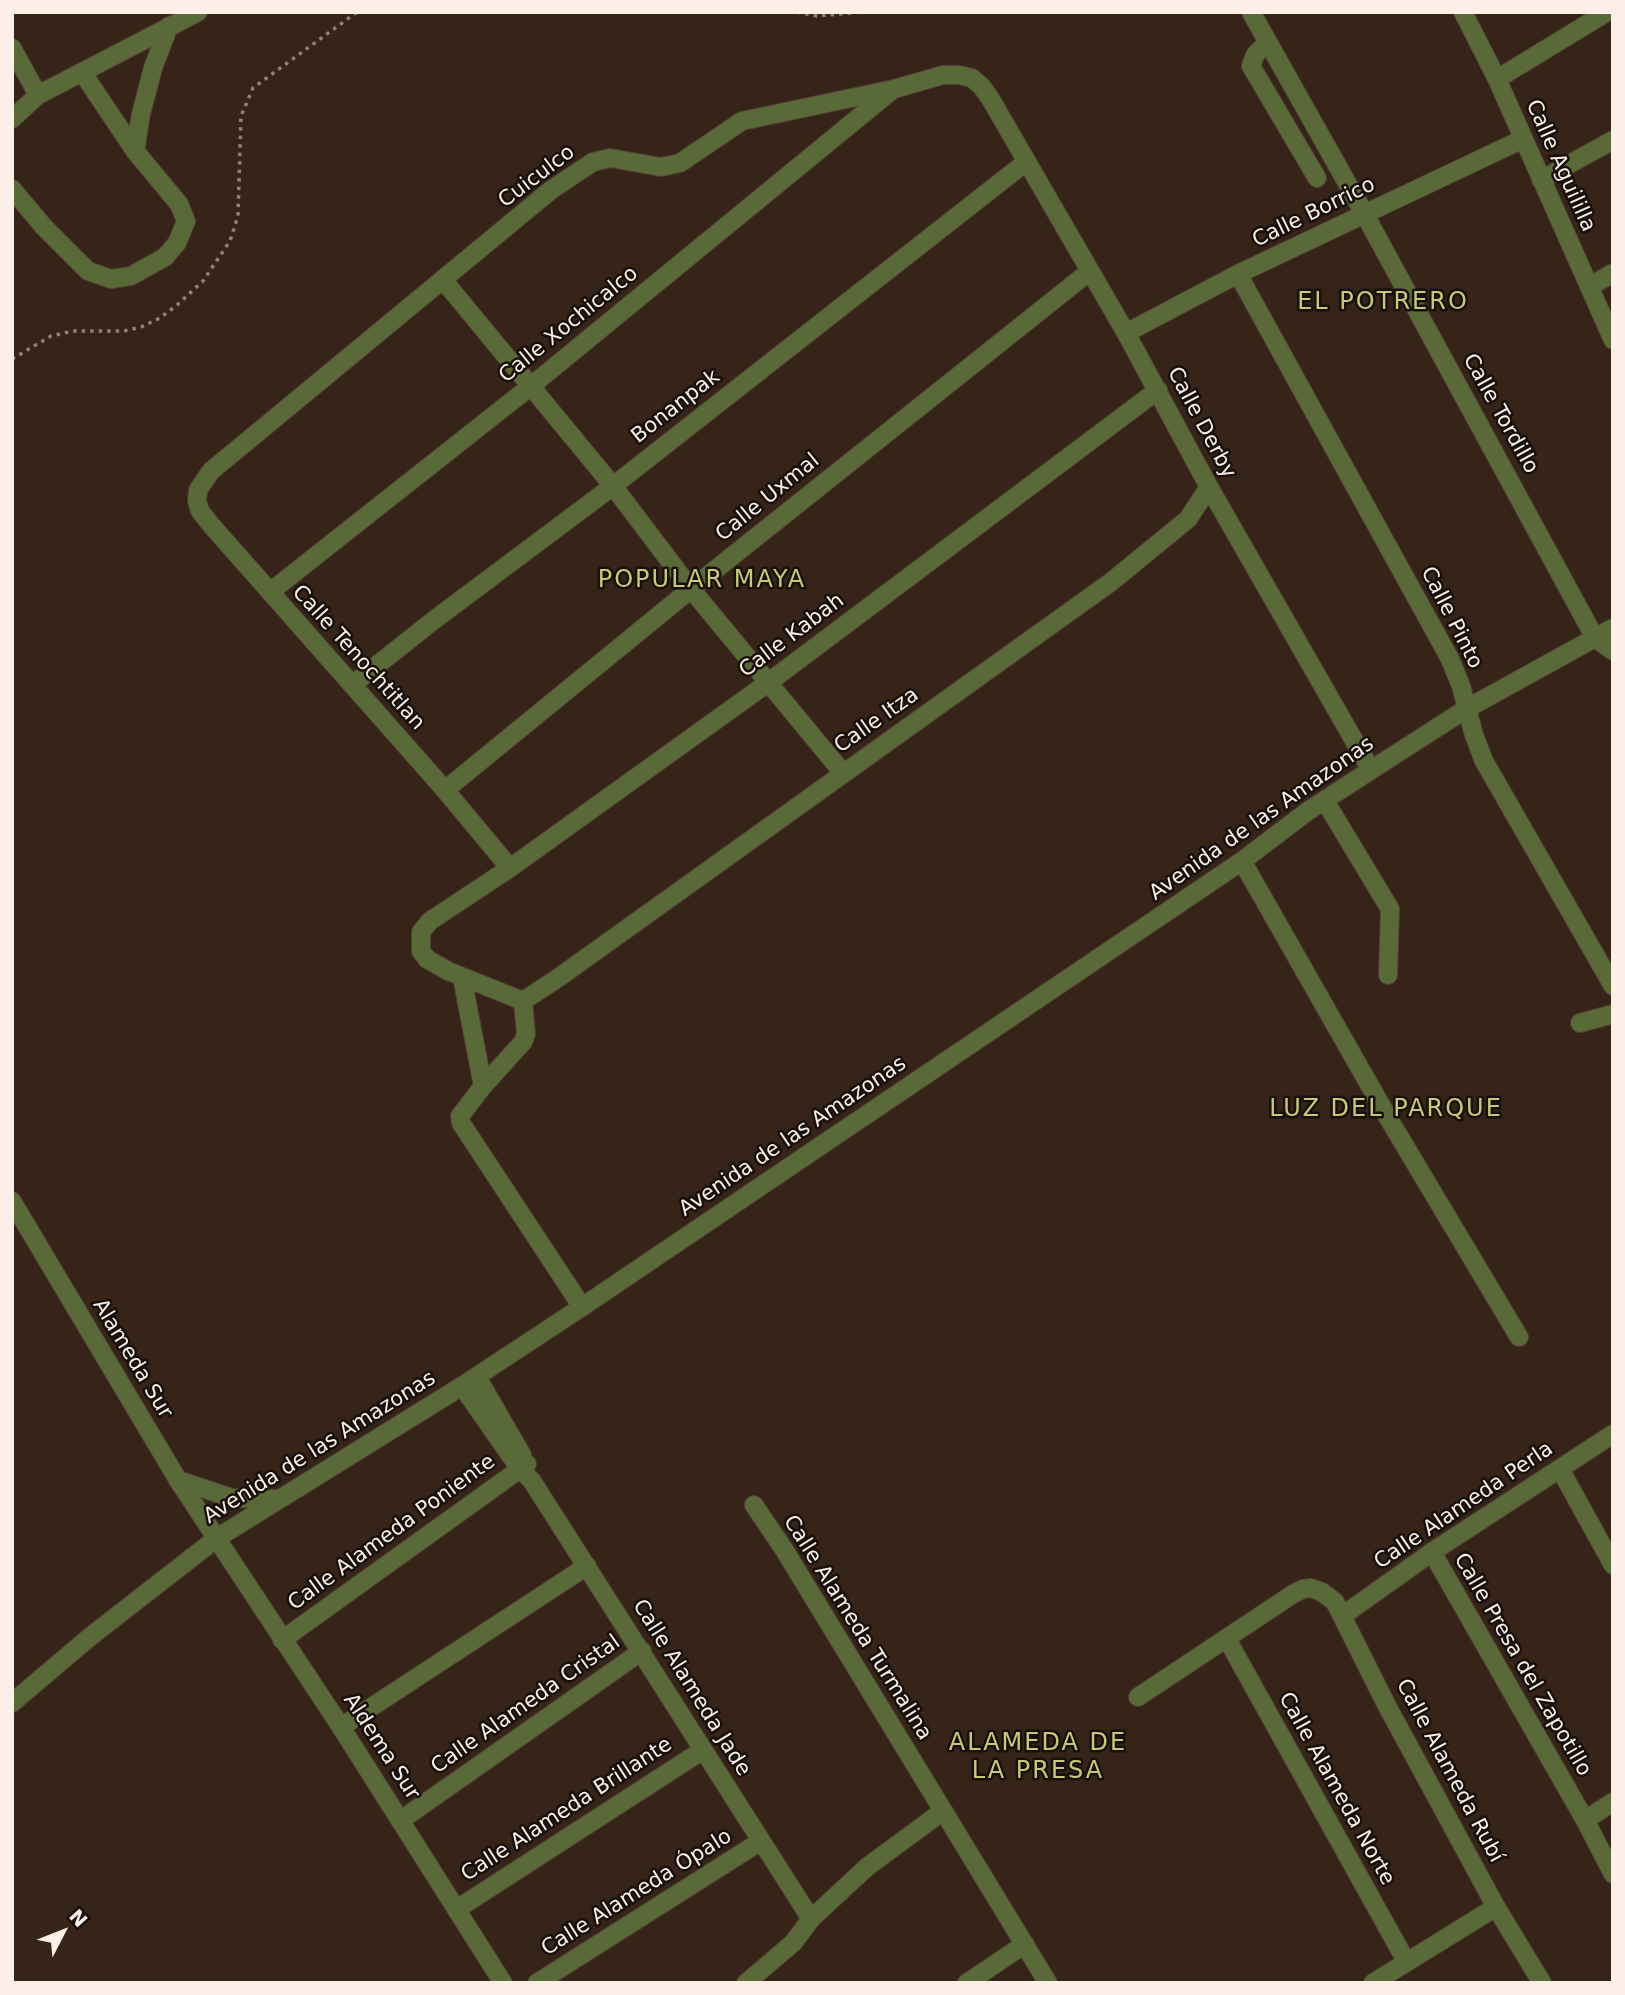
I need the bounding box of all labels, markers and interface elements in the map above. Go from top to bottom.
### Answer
street label: Calle Aguililla [1520,96,1600,236]
street label: Cuiculco [494,140,580,214]
street label: Calle Borrico [1249,172,1379,254]
street label: Calle Xochicalco [494,261,644,389]
district label: EL POTRERO [1298,289,1468,317]
street label: Calle Tordillo [1457,350,1543,478]
street label: Calle Derby [1161,363,1241,483]
street label: Bonanpak [627,365,725,449]
street label: Calle Uxmal [711,449,825,547]
street label: Calle Pinto [1415,563,1487,673]
district label: POPULAR MAYA [599,567,805,595]
street label: Calle Tenochtitlan [286,580,430,736]
street label: Calle Kabah [735,588,849,684]
street label: Calle Itza [830,683,924,759]
street label: Avenida de las Amazonas [1145,732,1379,906]
street label: Avenida de las Amazonas [675,1052,911,1222]
district label: LUZ DEL PARQUE [1271,1096,1501,1124]
street label: Alameda Sur [87,1295,177,1423]
street label: Avenida de las Amazonas [200,1366,440,1530]
street label: Calle Alameda Perla [1370,1437,1558,1575]
street label: Calle Alameda Poniente [284,1450,500,1616]
street label: Calle Alameda Turmalina [777,1511,937,1745]
street label: Calle Presa del Zapotillo [1448,1549,1596,1781]
street label: Calle Alameda Jade [626,1595,756,1781]
street label: Calle Alameda Cristal [427,1630,625,1780]
street label: Calle Alameda Rubí [1390,1675,1508,1867]
street label: Calle Alameda Norte [1273,1688,1399,1890]
street label: Aldema Sur [337,1689,425,1805]
district label: ALAMEDA DE LA PRESA [950,1730,1126,1786]
street label: Calle Alameda Brillante [457,1732,677,1888]
street label: Calle Alameda Ópalo [537,1824,737,1962]
north arrow [28,1897,98,1967]
text: N [65,1905,92,1931]

